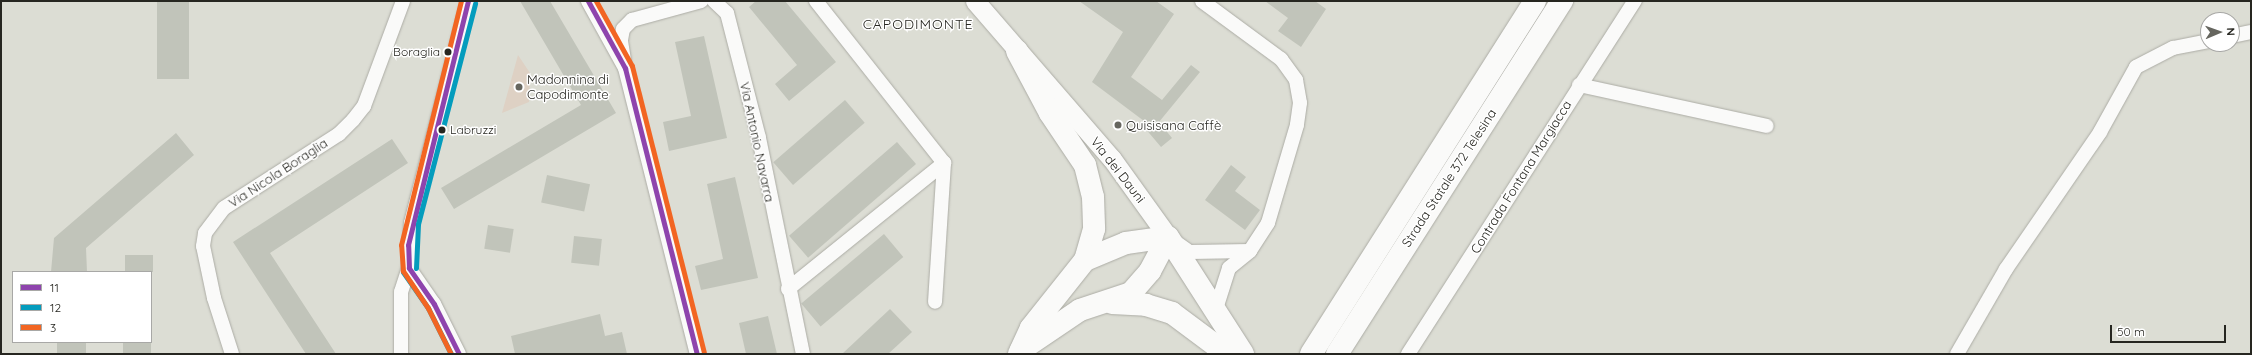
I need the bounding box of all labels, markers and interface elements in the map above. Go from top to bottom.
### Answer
north arrow [2200,12,2240,52]
district label: CAPODIMONTE [863,16,973,32]
text: N [2224,27,2238,36]
place label: Boraglia [393,45,440,59]
marker: Boraglia [443,47,453,57]
place label: Madonnina di Capodimonte [527,72,609,103]
street label: Via Antonio Navarra [737,81,777,203]
marker: Madonnina di Capodimonte [514,82,524,92]
street label: Contrada Fontana Margiacca [1467,98,1575,256]
street label: Strada Statale 372 Telesina [1398,106,1500,250]
place label: Quisisana Caffè [1126,117,1221,133]
marker: Quisisana Caffè [1113,120,1123,130]
place label: Labruzzi [450,123,496,137]
marker: Labruzzi [437,125,447,135]
street label: Via dei Dauni [1087,134,1149,206]
street label: Via Nicola Boraglia [226,135,330,211]
legend [12,271,152,343]
text: 11 [50,280,59,295]
text: 12 [50,300,61,315]
scale bar [2112,317,2228,343]
text: 3 [50,320,56,335]
text: 50 m [2117,324,2145,339]

